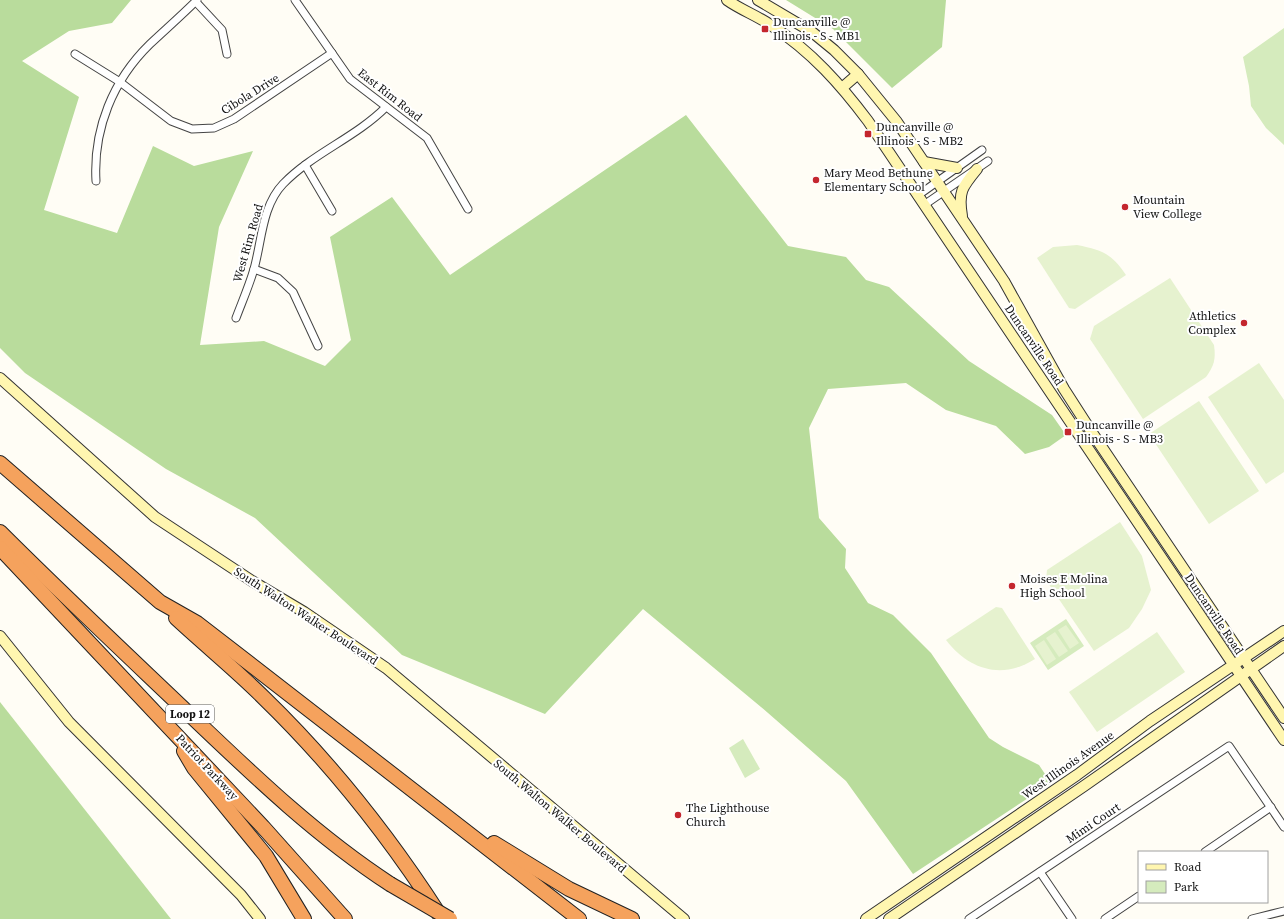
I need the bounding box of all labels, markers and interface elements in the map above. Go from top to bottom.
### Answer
place label: Duncanville @ Illinois - S - MB1 [773,14,860,44]
marker: Duncanville @ Illinois - S - MB1 [760,24,770,34]
street label: East Rim Road [355,65,426,125]
street label: Cibola Drive [218,70,282,118]
place label: Duncanville @ Illinois - S - MB2 [876,119,963,149]
marker: Duncanville @ Illinois - S - MB2 [863,129,873,139]
place label: Mary Meod Bethune Elementary School [824,165,933,195]
marker: Mary Meod Bethune Elementary School [811,175,821,185]
place label: Mountain View College [1133,192,1202,222]
street label: West Rim Road [229,202,267,284]
marker: Mountain View College [1120,202,1130,212]
street label: Duncanville Road [1001,301,1067,389]
place label: Athletics Complex [1188,308,1237,338]
marker: Athletics Complex [1239,318,1249,328]
place label: Duncanville @ Illinois - S - MB3 [1076,417,1163,447]
marker: Duncanville @ Illinois - S - MB3 [1063,427,1073,437]
street label: South Walton Walker Boulevard [231,563,381,669]
street label: Duncanville Road [1181,570,1247,658]
place label: Moises E Molina High School [1020,571,1109,601]
marker: Moises E Molina High School [1007,581,1017,591]
road number: Loop 12 [166,705,214,723]
street label: West Illinois Avenue [1019,727,1117,803]
street label: Patriot Parkway [172,731,242,804]
street label: South Walton Walker Boulevard [490,756,630,876]
street label: Mimi Court [1063,799,1123,847]
place label: The Lighthouse Church [686,800,769,830]
marker: The Lighthouse Church [673,810,683,820]
legend [1138,851,1268,903]
text: Road [1174,859,1201,875]
text: Park [1174,879,1199,895]

